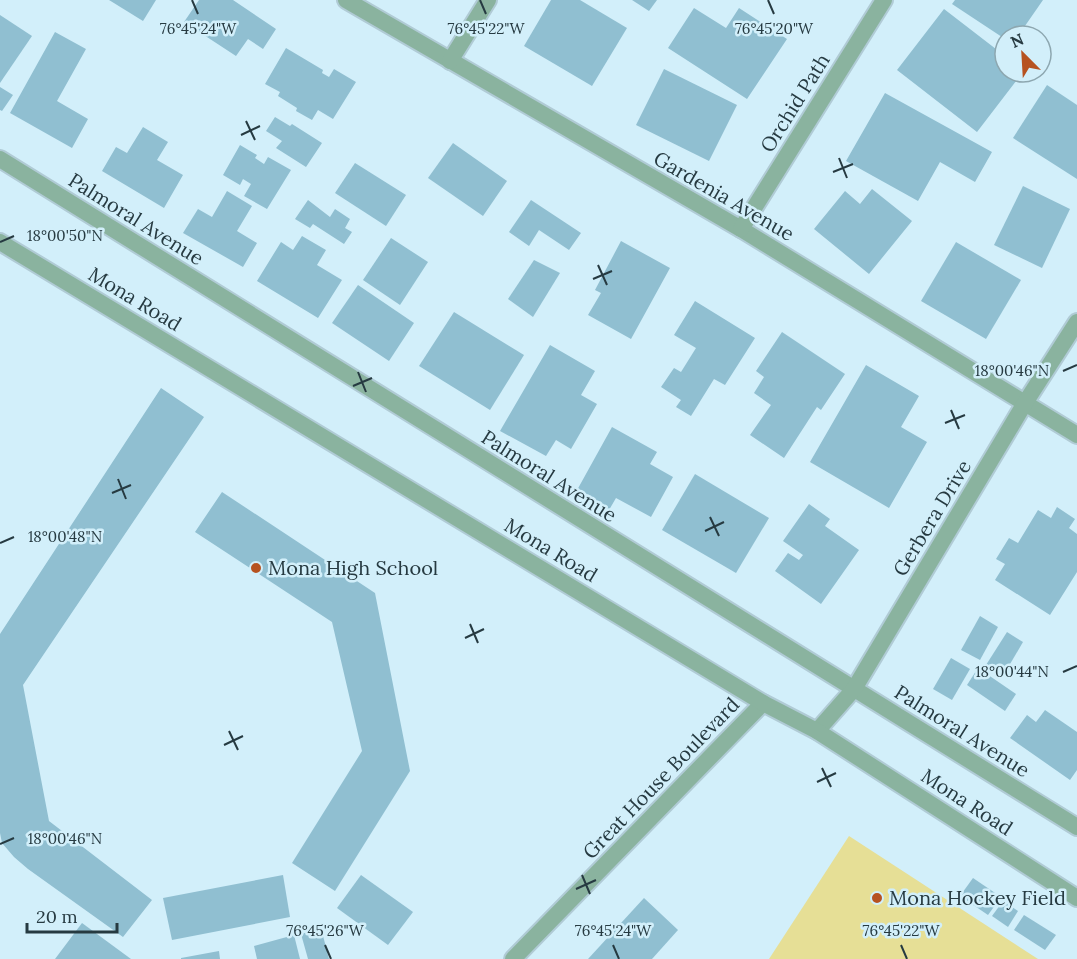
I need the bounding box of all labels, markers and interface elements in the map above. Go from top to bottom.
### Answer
text: 76°45'24"W [160,19,237,38]
text: 76°45'22"W [448,19,525,38]
text: 76°45'20"W [735,19,814,38]
north arrow [993,24,1053,84]
text: N [1007,29,1027,52]
street label: Orchid Path [754,49,835,157]
street label: Gardenia Avenue [650,145,799,246]
street label: Palmoral Avenue [64,167,209,270]
text: 18°00'50"N [27,226,103,245]
street label: Mona Road [84,261,186,336]
text: 18°00'46"N [975,361,1049,380]
street label: Palmoral Avenue [477,424,622,527]
street label: Gerbera Drive [887,455,976,580]
street label: Mona Road [500,512,602,587]
text: 18°00'48"N [28,527,102,546]
place label: Mona High School [268,555,438,580]
marker: Mona High School [249,561,263,575]
text: 18°00'44"N [975,662,1049,681]
street label: Palmoral Avenue [890,679,1035,782]
street label: Great House Boulevard [577,692,744,864]
street label: Mona Road [917,763,1018,840]
text: 18°00'46"N [28,829,102,848]
place label: Mona Hockey Field [889,885,1066,910]
marker: Mona Hockey Field [870,891,884,905]
scale bar [27,896,117,934]
text: 20 m [36,905,78,928]
text: 76°45'26"W [286,921,365,940]
text: 76°45'24"W [575,921,652,940]
text: 76°45'22"W [863,921,940,940]

